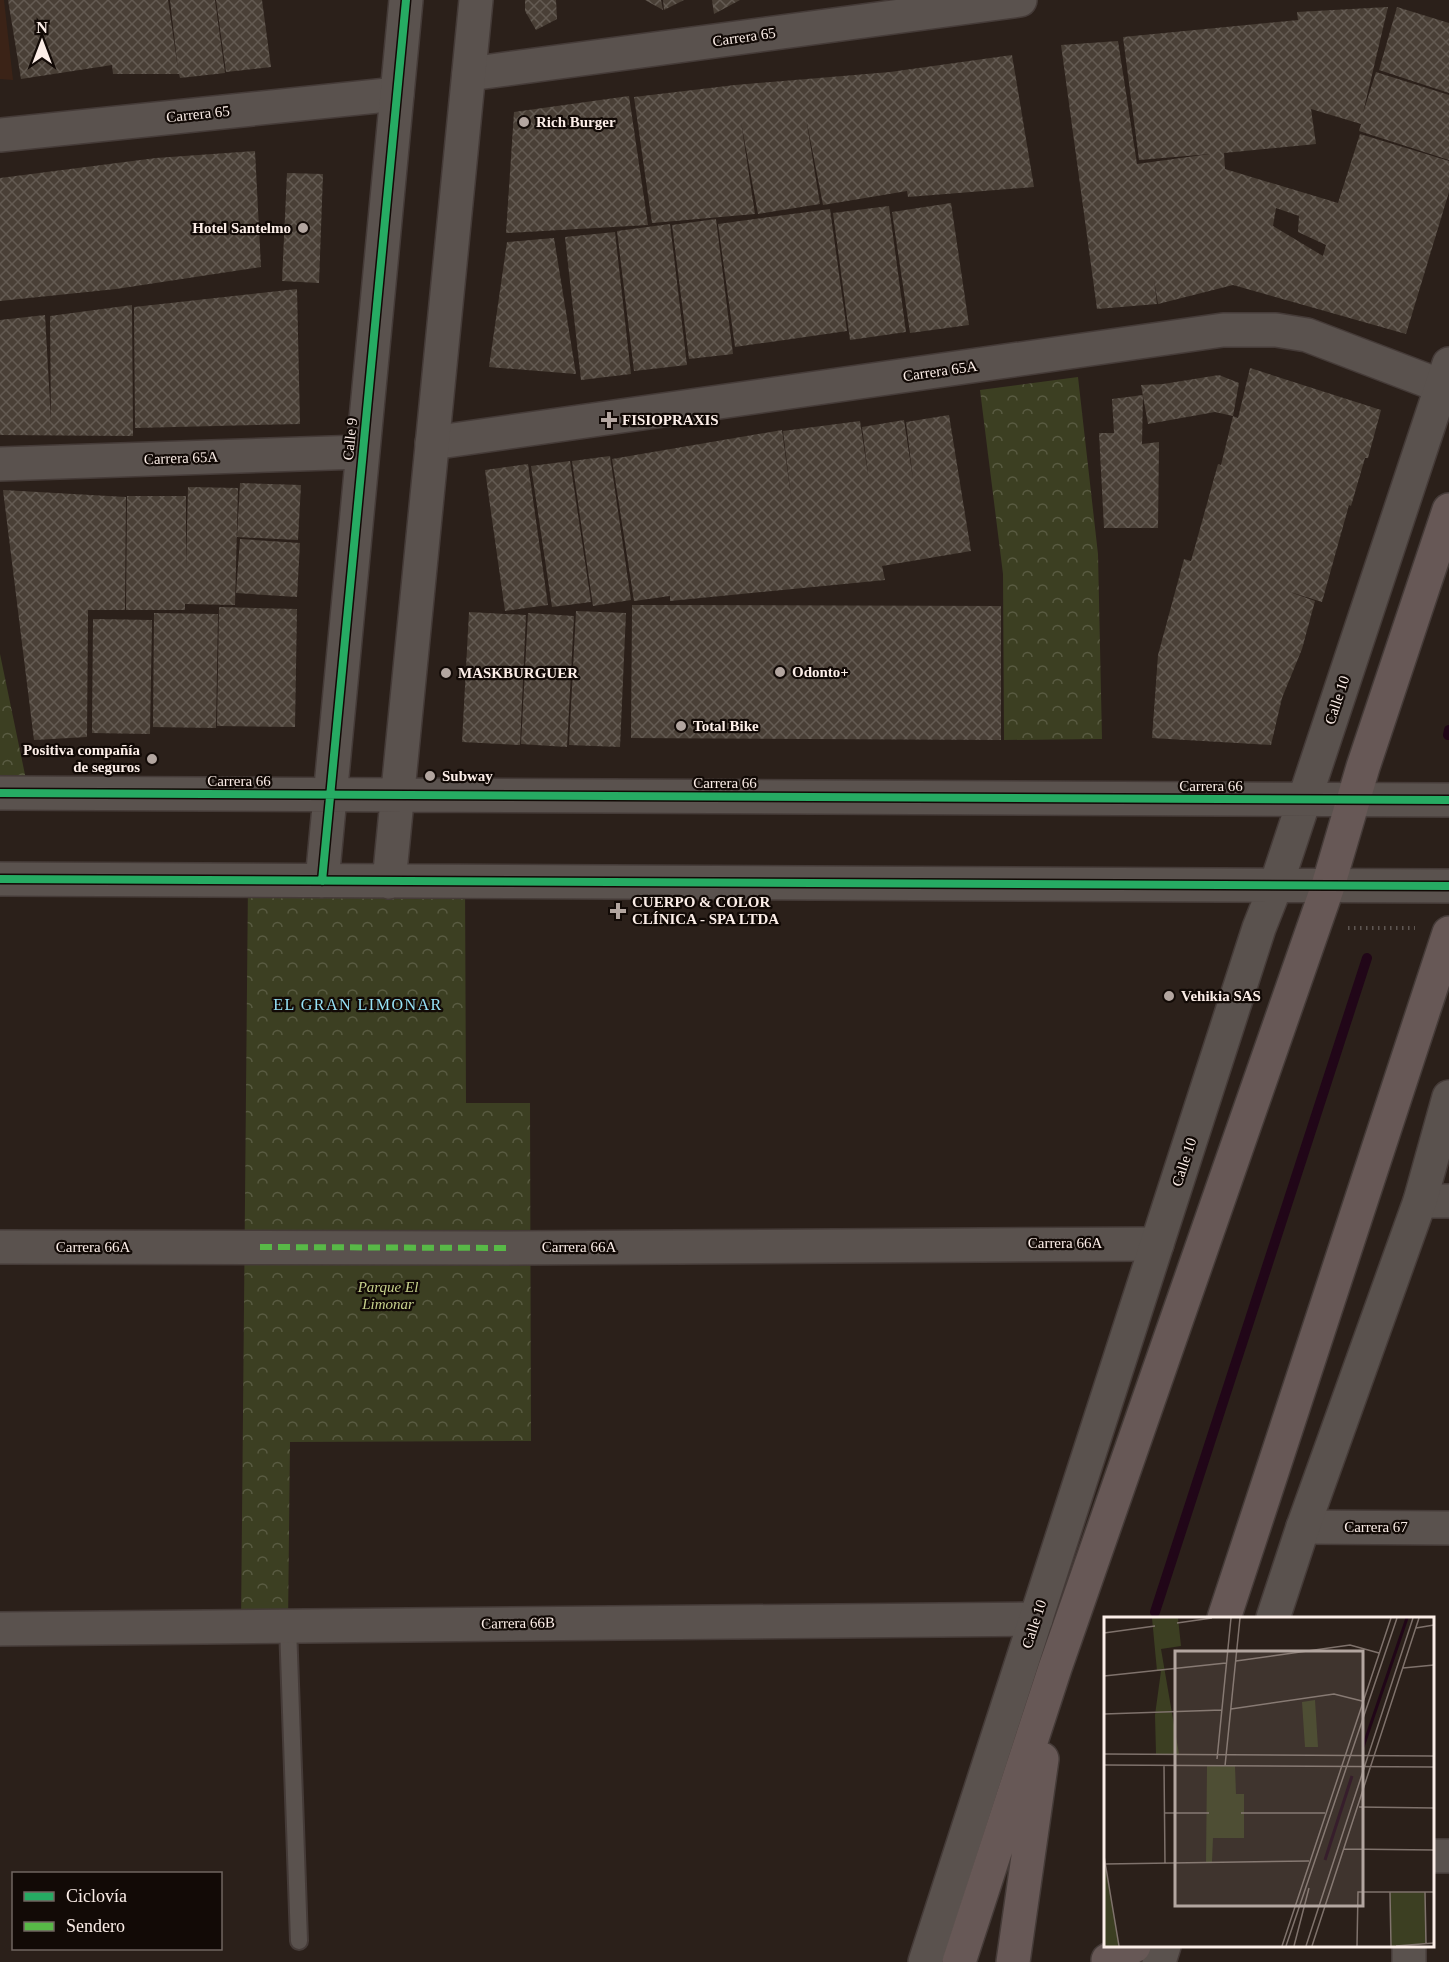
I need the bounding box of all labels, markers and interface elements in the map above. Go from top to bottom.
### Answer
north arrow [12,12,72,72]
text: N [36,19,48,36]
street label: Carrera 65 [711,25,777,49]
street label: Carrera 65 [165,103,231,125]
place label: Rich Burger [536,114,616,130]
marker: Rich Burger [517,115,531,129]
place label: Hotel Santelmo [192,220,291,236]
marker: Hotel Santelmo [296,221,310,235]
street label: Carrera 65A [902,358,978,384]
marker: FISIOPRAXIS [600,411,618,429]
place label: FISIOPRAXIS [622,412,719,428]
street label: Calle 9 [340,417,360,461]
street label: Carrera 65A [143,449,219,467]
place label: Odonto+ [792,664,849,680]
place label: MASKBURGUER [458,665,578,681]
marker: Odonto+ [773,665,787,679]
marker: MASKBURGUER [439,666,453,680]
street label: Calle 10 [1322,674,1352,726]
place label: Total Bike [693,718,759,734]
marker: Total Bike [674,719,688,733]
place label: Positiva compañía de seguros [23,742,140,775]
marker: Positiva compañía de seguros [145,752,159,766]
place label: Subway [442,768,493,784]
marker: Subway [423,769,437,783]
street label: Carrera 66 [207,773,271,789]
street label: Carrera 66 [693,775,757,791]
street label: Carrera 66 [1179,778,1243,794]
place label: CUERPO & COLOR CLÍNICA - SPA LTDA [632,894,779,927]
marker: CUERPO & COLOR CLÍNICA - SPA LTDA [609,902,627,920]
place label: Vehikia SAS [1181,988,1261,1004]
marker: Vehikia SAS [1162,989,1176,1003]
district label: EL GRAN LIMONAR [273,996,443,1013]
street label: Calle 10 [1169,1136,1199,1188]
street label: Carrera 66A [1028,1235,1102,1251]
street label: Carrera 66A [56,1239,130,1255]
street label: Carrera 66A [542,1239,616,1255]
park label: Parque El Limonar [357,1279,418,1312]
street label: Carrera 67 [1344,1519,1408,1535]
street label: Calle 10 [1019,1598,1049,1650]
street label: Carrera 66B [481,1614,555,1632]
inset map [1104,1617,1434,1947]
legend [12,1872,222,1950]
text: Ciclovía [66,1886,127,1906]
text: Sendero [66,1916,125,1936]

